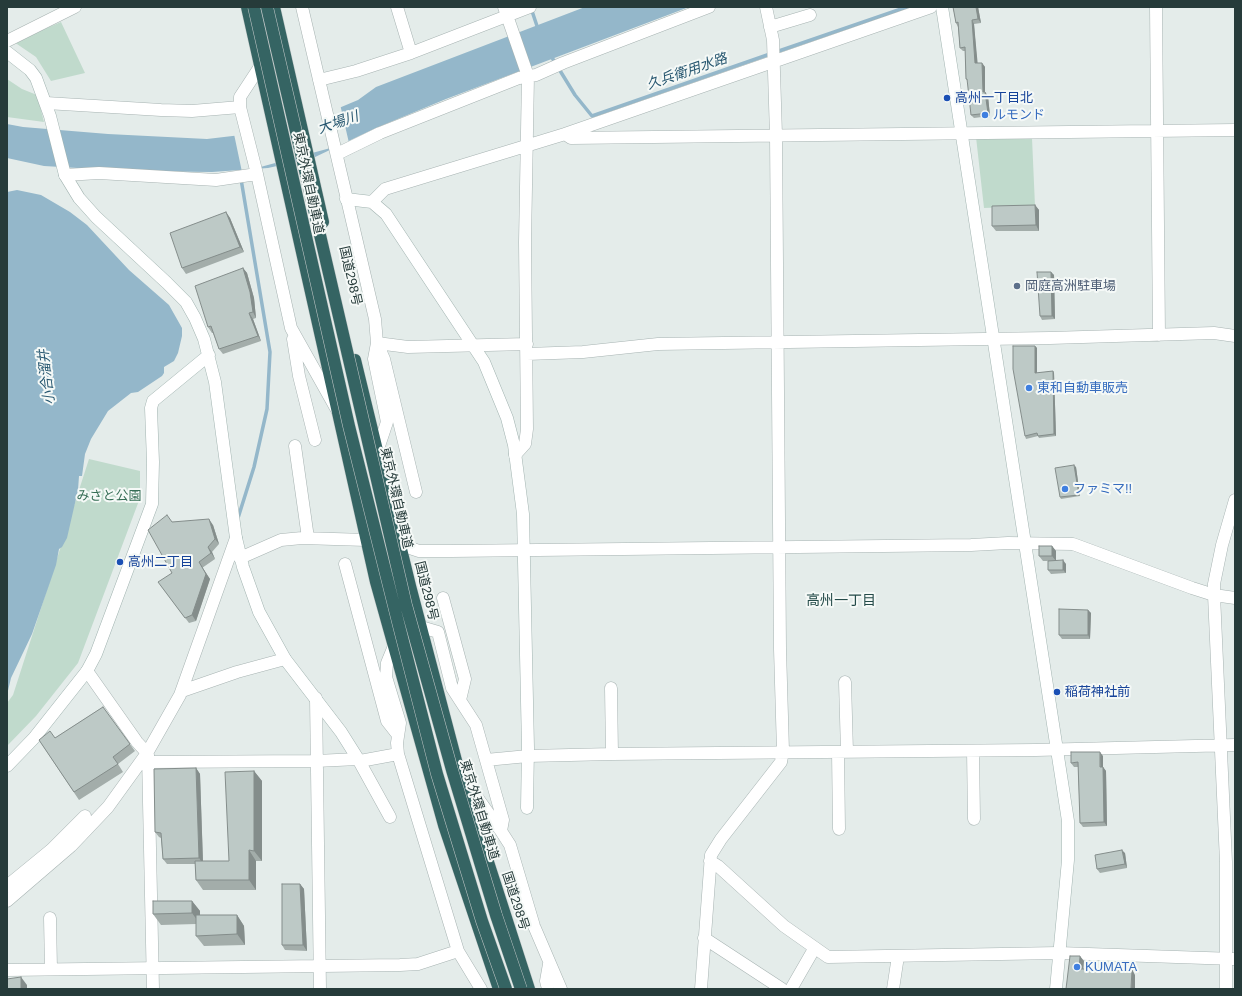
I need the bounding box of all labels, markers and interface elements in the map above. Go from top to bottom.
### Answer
water label: 久兵衛用水路 [645,50,729,94]
place label: 高州一丁目北 [955,90,1033,106]
marker: 高州一丁目北 [942,93,952,103]
place label: ルモンド [993,107,1045,123]
water label: 大場川 [315,108,361,138]
marker: ルモンド [980,110,990,120]
street label: 東京外環自動車道 [290,131,326,235]
street label: 国道298号 [336,245,364,307]
place label: 岡庭高洲駐車場 [1025,278,1116,294]
marker: 岡庭高洲駐車場 [1012,281,1022,291]
water label: 小合溜井 [35,348,59,406]
place label: 東和自動車販売 [1037,380,1128,396]
marker: 東和自動車販売 [1024,383,1034,393]
street label: 東京外環自動車道 [377,446,415,550]
place label: ファミマ!! [1073,481,1132,497]
marker: ファミマ!! [1060,484,1070,494]
park label: みさと公園 [77,488,141,504]
place label: 高州二丁目 [128,554,193,570]
marker: 高州二丁目 [115,557,125,567]
street label: 国道298号 [411,560,441,622]
district label: 高州一丁目 [806,593,876,609]
place label: 稲荷神社前 [1065,684,1130,700]
marker: 稲荷神社前 [1052,687,1062,697]
street label: 東京外環自動車道 [456,758,502,862]
street label: 国道298号 [498,870,532,932]
place label: KUMATA [1085,959,1137,975]
marker: KUMATA [1072,962,1082,972]

